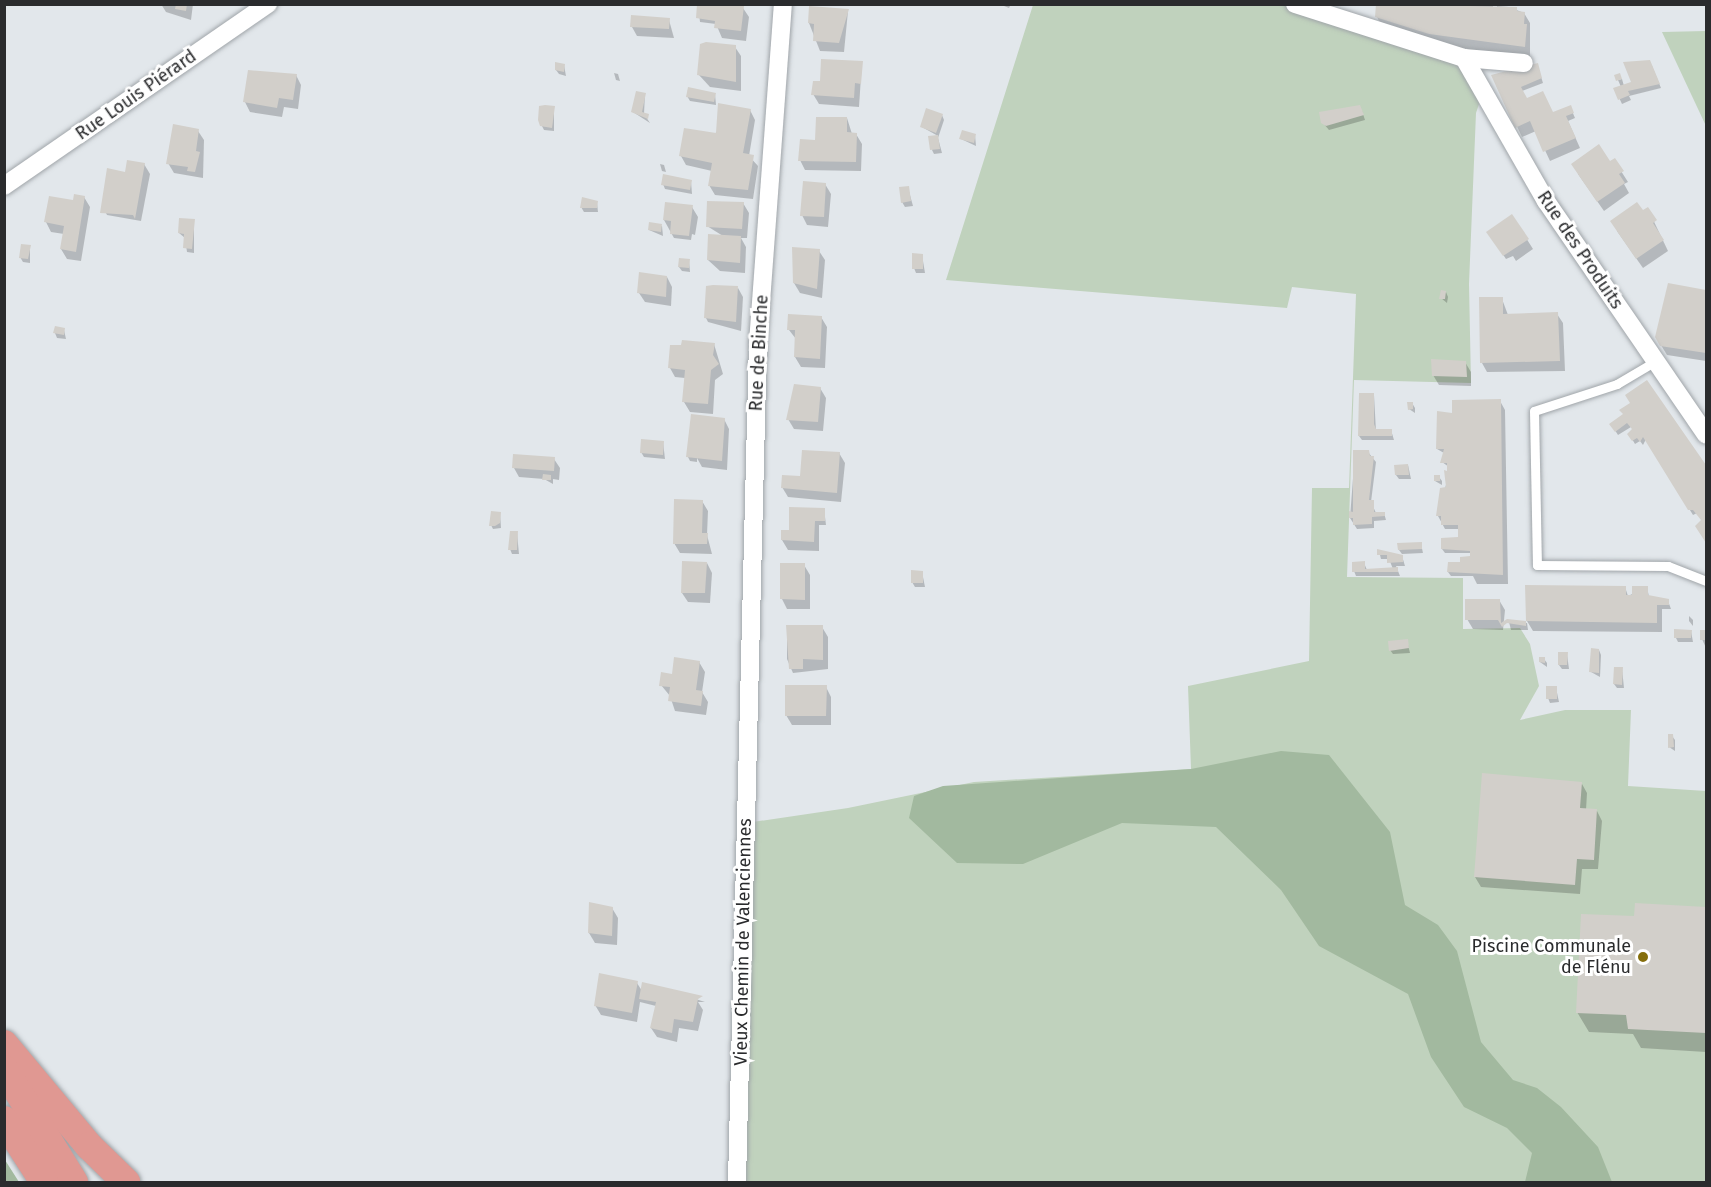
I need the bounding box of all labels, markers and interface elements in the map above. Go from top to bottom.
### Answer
street label: Rue Louis Piérard [72,45,200,145]
street label: Rue des Produits [1532,187,1628,313]
street label: Rue de Binche [745,294,773,412]
street label: Vieux Chemin de Valenciennes [730,818,756,1066]
place label: Piscine Communale de Flénu [1472,936,1631,978]
marker: Piscine Communale de Flénu [1636,950,1650,964]

